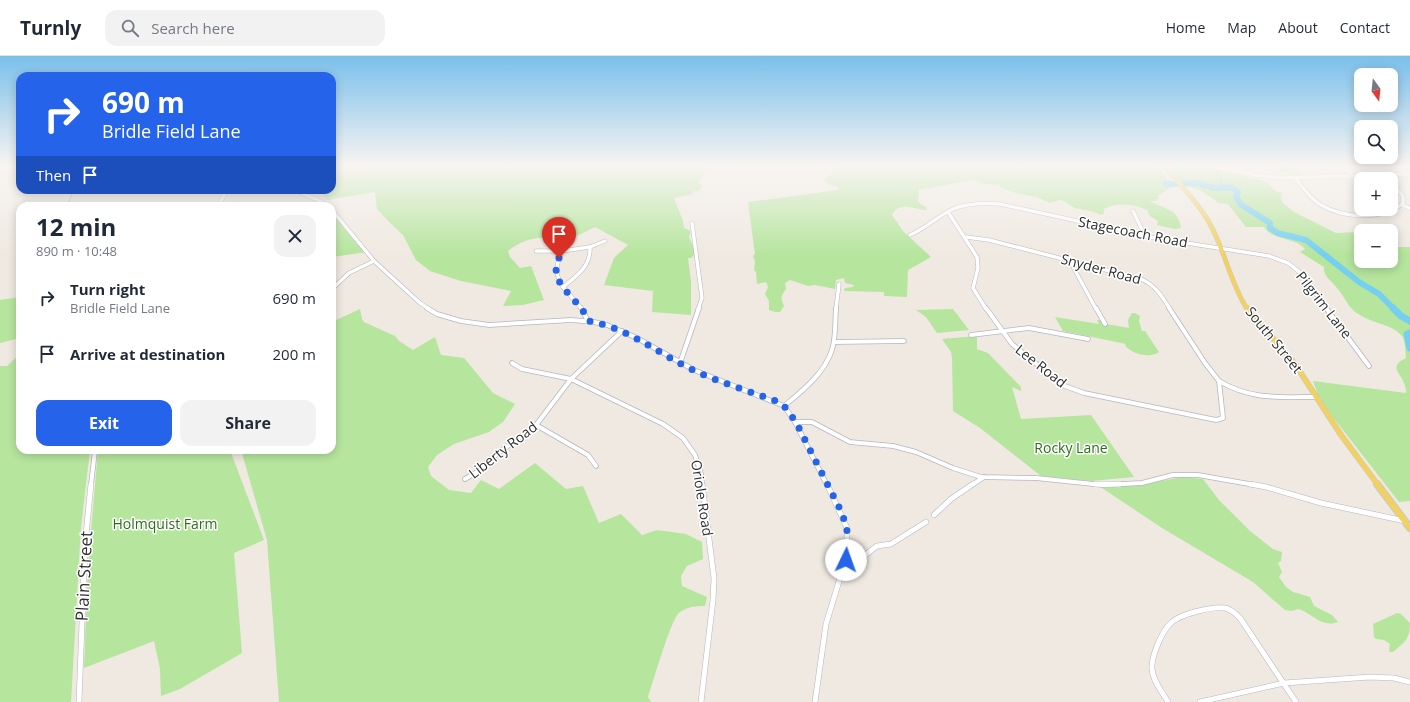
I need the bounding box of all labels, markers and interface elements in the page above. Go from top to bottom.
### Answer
search box [105,10,385,46]
text: Turnly [20,15,81,41]
icon: search [119,17,141,39]
text: Search here [151,18,235,38]
text: Home [1166,18,1205,37]
text: Map [1227,18,1256,37]
text: About [1278,18,1318,37]
text: Contact [1340,18,1390,37]
north arrow [1354,68,1398,112]
map controls [1354,68,1398,268]
text: 690 m [102,83,185,121]
icon: right [36,88,88,140]
text: Bridle Field Lane [102,119,241,143]
button: search [1354,120,1398,164]
icon: arrive [79,164,101,186]
text: Then [36,165,71,185]
button: + [1354,172,1398,216]
text: 12 min [36,210,116,243]
street label: Stagecoach Road [1077,212,1189,251]
button: close [274,215,316,257]
pin [542,217,576,258]
icon: arrive [548,223,570,245]
button: − [1354,224,1398,268]
text: 890 m · 10:48 [36,242,117,260]
street label: Snyder Road [1059,249,1143,288]
street label: Pilgrim Lane [1292,267,1357,342]
text: Turn right [70,279,145,299]
icon: right [36,287,58,309]
text: 690 m [272,288,316,308]
text: Bridle Field Lane [70,299,170,317]
street label: South Street [1242,302,1307,377]
street label: Lee Road [1012,340,1071,392]
icon: arrive [36,343,58,365]
text: Arrive at destination [70,344,225,364]
text: 200 m [272,344,316,364]
button: Exit [36,400,172,446]
button: Share [180,400,316,446]
street label: Liberty Road [465,417,541,482]
park label: Rocky Lane [1034,438,1108,457]
street label: Oriole Road [687,458,718,537]
park label: Holmquist Farm [113,514,217,533]
street label: Plain Street [70,530,97,622]
position arrow [825,539,867,581]

